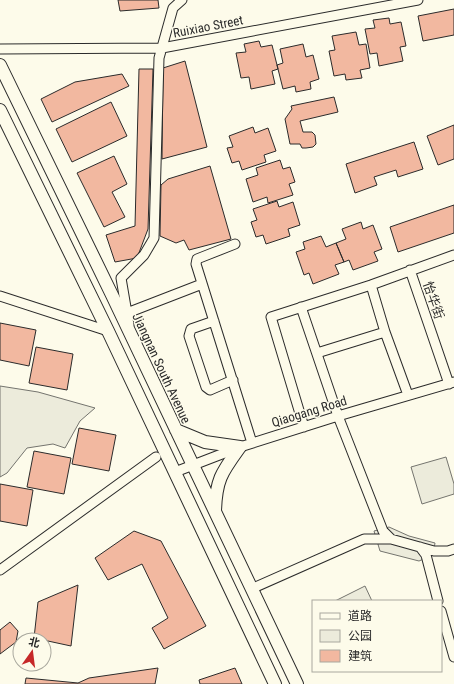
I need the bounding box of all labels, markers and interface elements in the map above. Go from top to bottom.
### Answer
street label: Ruixiao Street [172,12,245,41]
street label: 怡华街 [420,279,447,321]
street label: Jiangnan South Avenue [129,311,194,426]
street label: Qiaogang Road [270,393,349,430]
legend [312,600,442,672]
text: 道路 [348,609,372,623]
text: 公园 [348,629,372,643]
north arrow [12,632,52,672]
text: 北 [27,635,41,650]
text: 建筑 [348,649,372,663]

